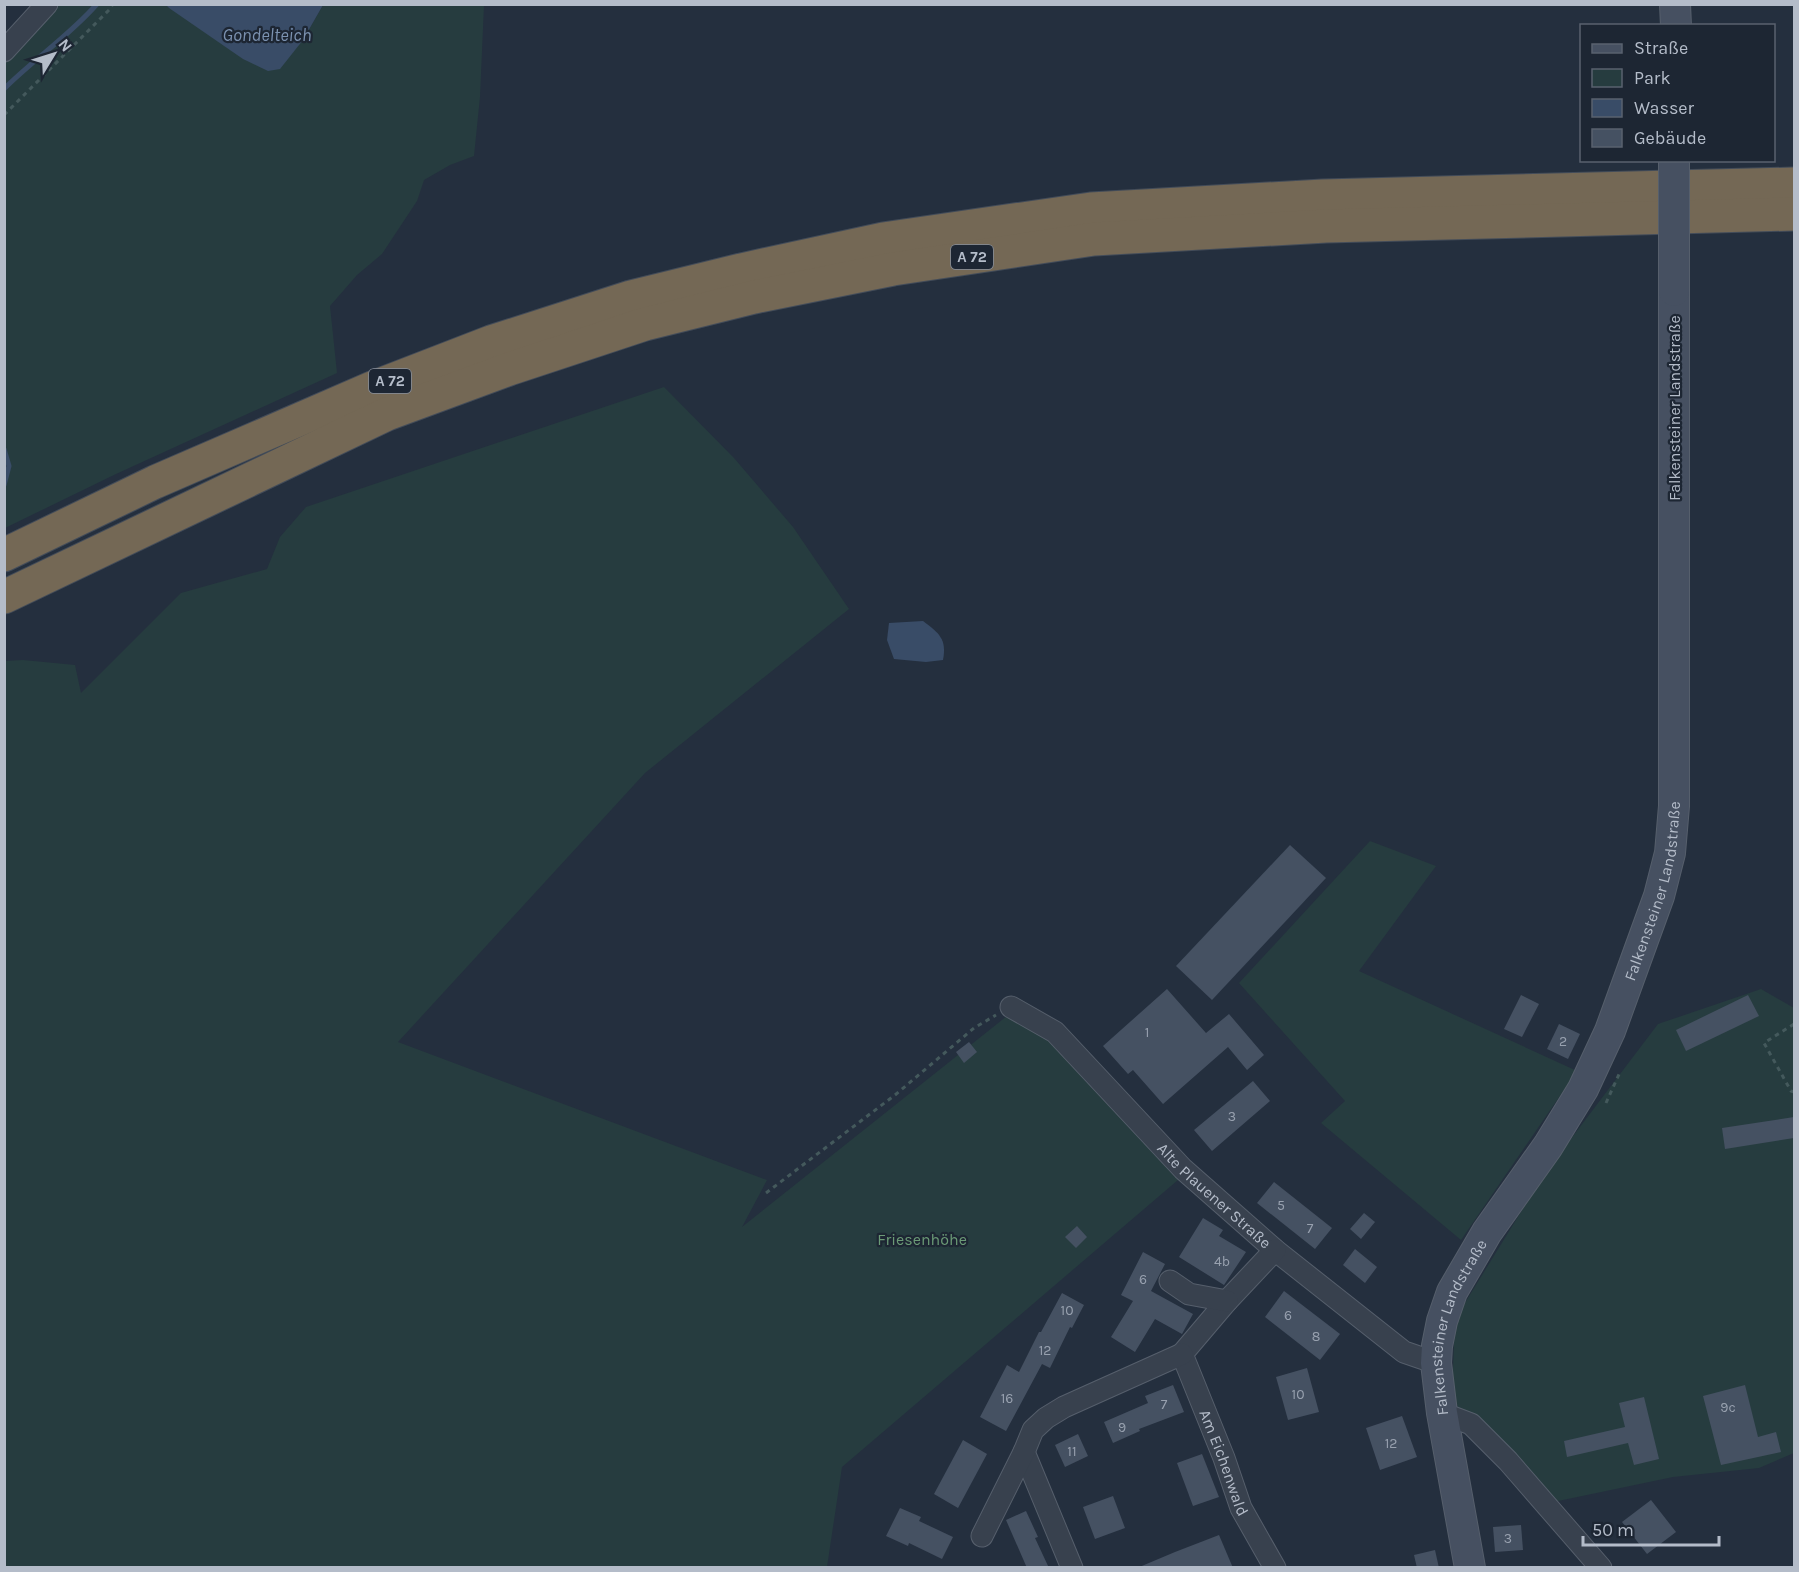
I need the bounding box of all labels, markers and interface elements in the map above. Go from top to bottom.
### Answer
north arrow [24,24,84,84]
water label: Gondelteich [223,24,311,46]
legend [1580,24,1775,162]
text: N [54,35,76,55]
text: Straße [1634,37,1688,59]
text: Park [1634,67,1671,89]
text: Wasser [1634,97,1695,119]
text: Gebäude [1634,127,1706,149]
road number: A 72 [951,245,993,269]
street label: Falkensteiner Landstraße [1665,315,1684,501]
road number: A 72 [369,369,411,393]
street label: Falkensteiner Landstraße [1620,801,1684,983]
house number: 1 [1145,1024,1149,1041]
house number: 2 [1559,1033,1567,1050]
house number: 3 [1228,1108,1236,1125]
street label: Alte Plauener Straße [1154,1138,1275,1252]
house number: 5 [1277,1197,1285,1214]
house number: 7 [1307,1220,1314,1237]
park label: Friesenhöhe [877,1230,967,1249]
street label: Falkensteiner Landstraße [1426,1236,1490,1416]
house number: 4b [1214,1253,1230,1270]
house number: 6 [1139,1271,1147,1288]
house number: 10 [1061,1302,1073,1319]
house number: 6 [1284,1307,1292,1324]
house number: 8 [1312,1328,1320,1345]
house number: 12 [1039,1342,1051,1359]
house number: 10 [1292,1386,1304,1403]
house number: 16 [1001,1390,1013,1407]
house number: 7 [1161,1396,1168,1413]
house number: 9c [1720,1399,1736,1416]
street label: Am Eichenwald [1196,1407,1253,1519]
house number: 9 [1118,1419,1126,1436]
house number: 12 [1385,1435,1397,1452]
house number: 11 [1067,1443,1077,1460]
scale bar [1583,1509,1720,1547]
text: 50 m [1592,1519,1634,1541]
house number: 3 [1504,1530,1512,1547]

